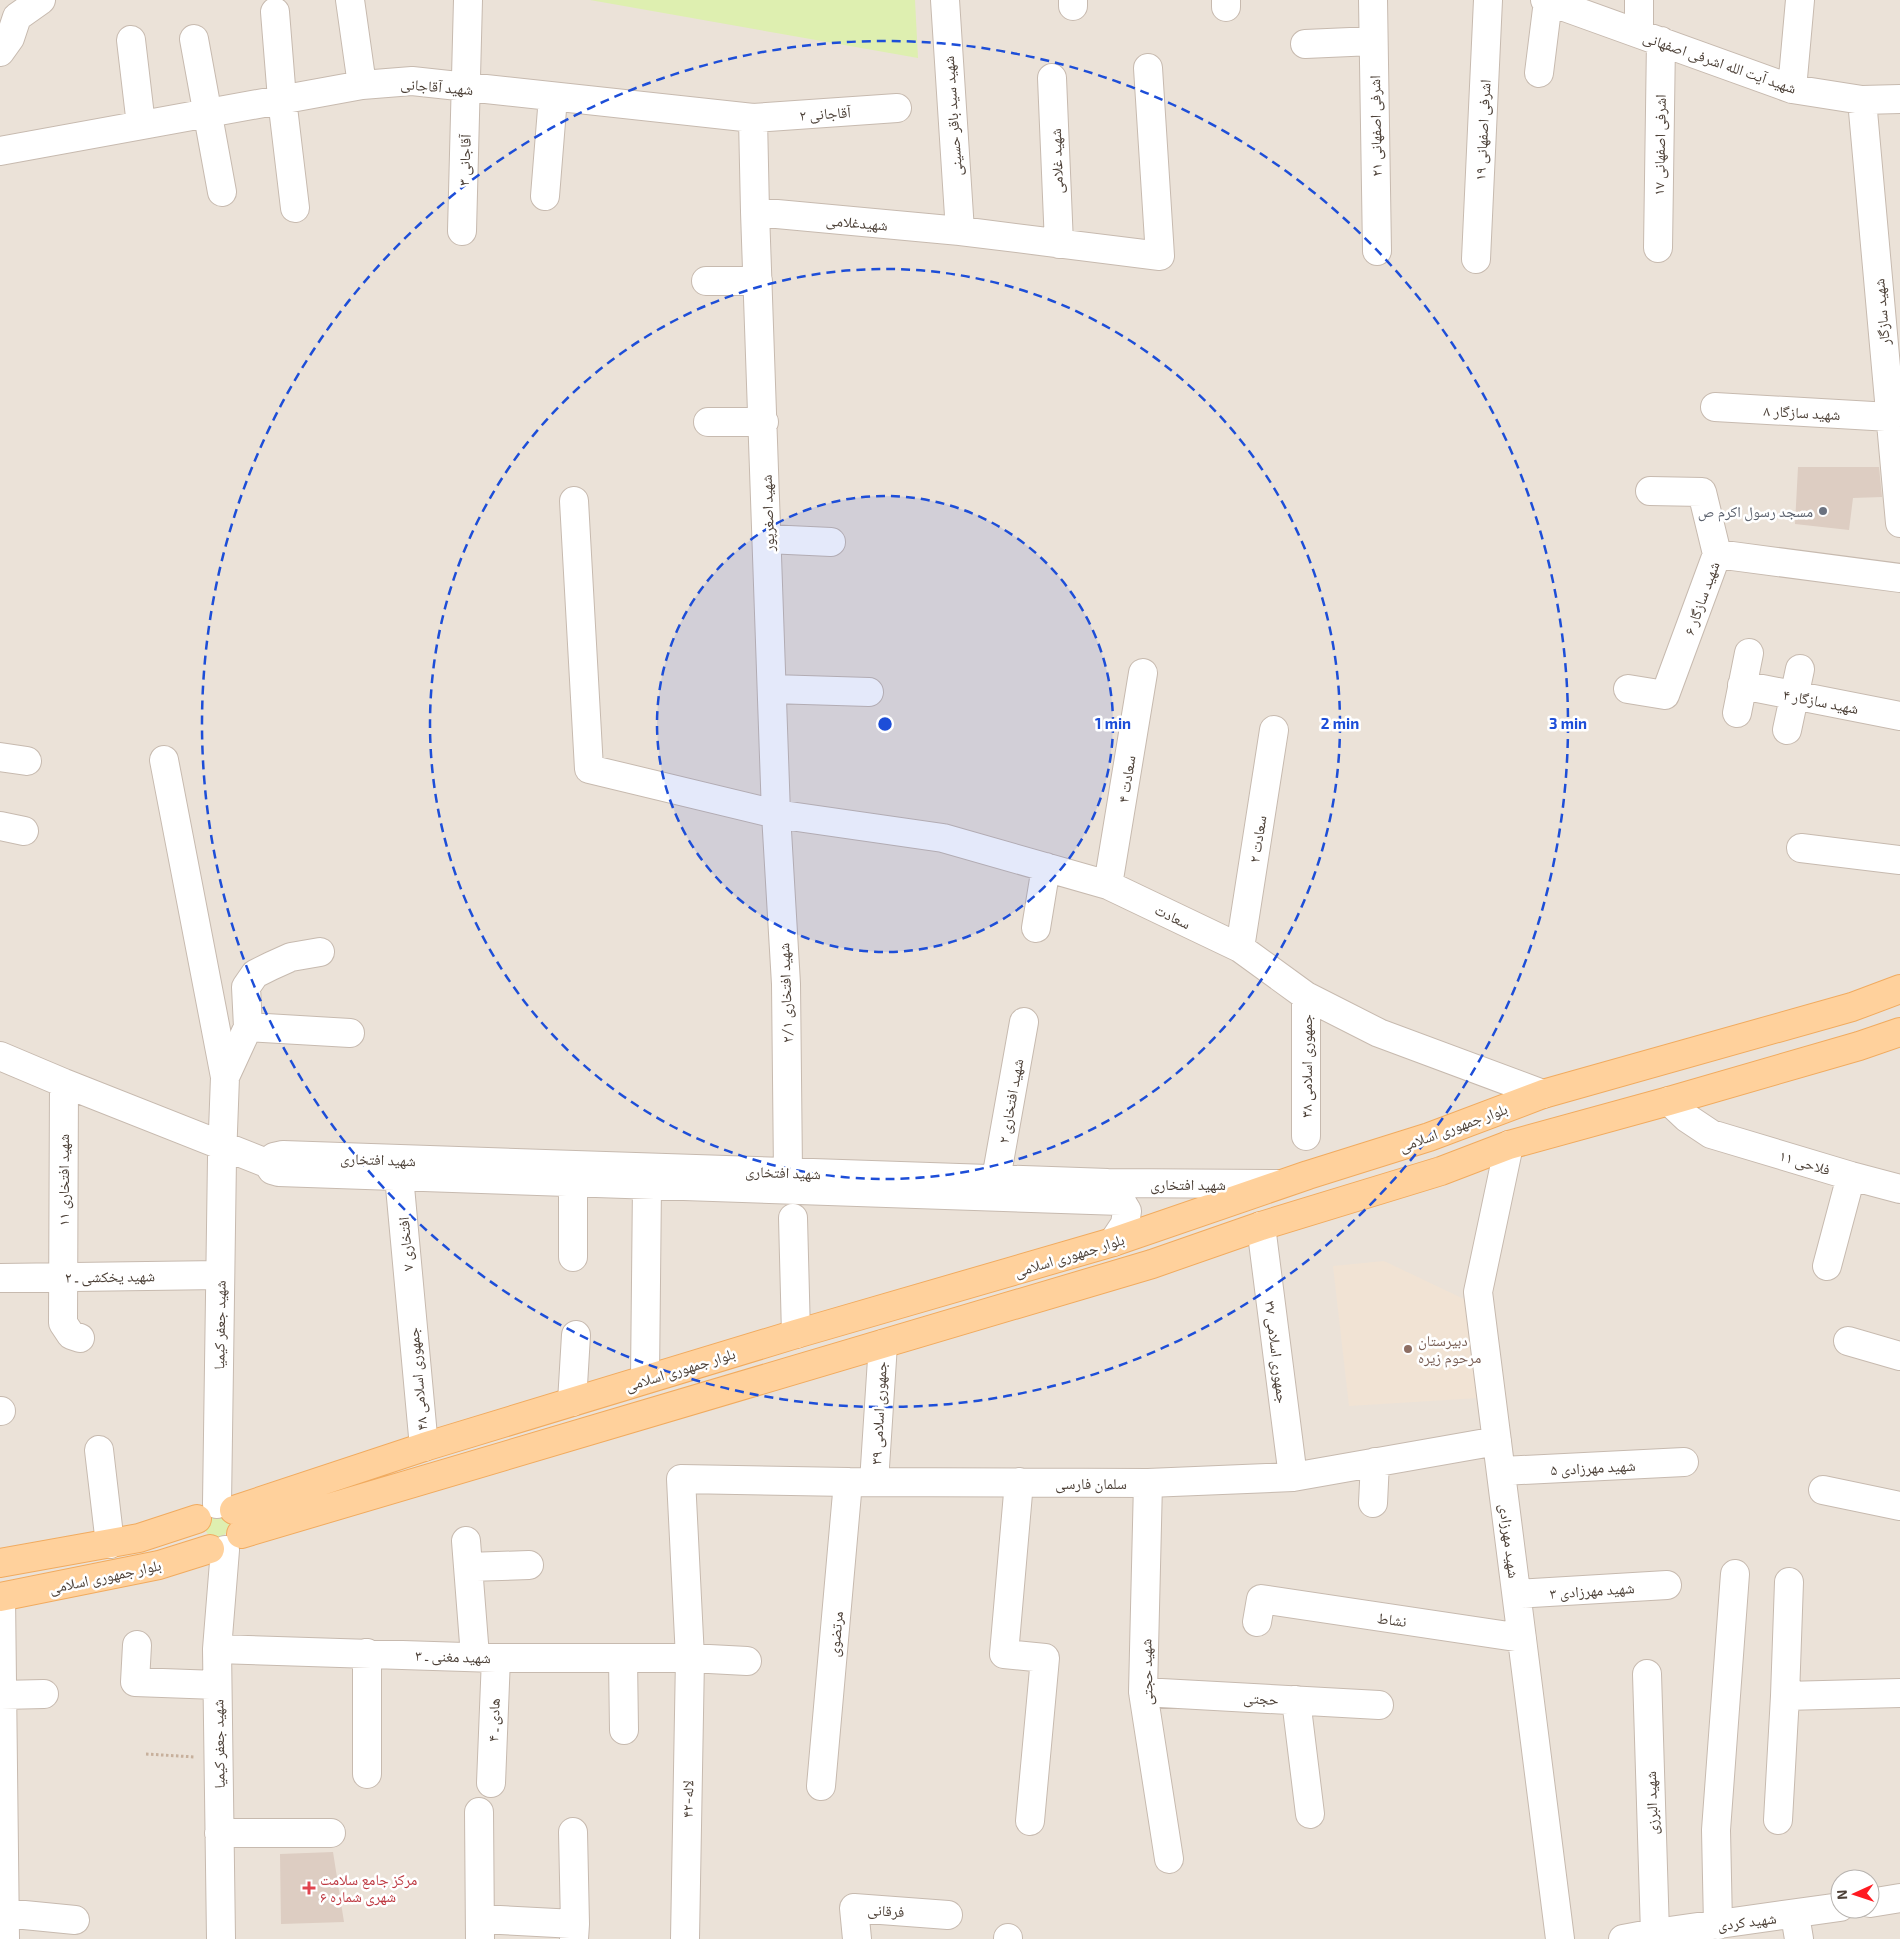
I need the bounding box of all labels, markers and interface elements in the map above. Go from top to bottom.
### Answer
street label: شهید آیت الله اشرفی اصفهانی [1640,27,1799,99]
street label: شهید سید باقر حسینی [939,55,967,177]
street label: شهید آقاجانی [400,74,474,100]
street label: اشرفی اصفهانی ۲۱ [1365,75,1387,177]
street label: اشرفی اصفهانی ۱۹ [1470,79,1496,181]
street label: اشرفی اصفهانی ۱۷ [1649,94,1671,196]
street label: آقاجانی ۲ [799,102,853,126]
street label: شهید غلامی [1046,128,1068,194]
street label: آقاجانی ۳ [454,133,476,186]
street label: شهیدغلامی [825,210,889,236]
street label: شهید سازگار [1869,278,1894,347]
street label: شهید سازگار ۸ [1763,401,1841,424]
street label: شهید اصغرپور [757,474,778,553]
place label: مسجد رسول اکرم ص [1698,502,1813,522]
marker: مسجد رسول اکرم ص [1817,505,1829,517]
street label: شهید سازگار ۶ [1679,559,1724,638]
street label: شهید سازگار ۴ [1781,685,1861,718]
text: 1 min [1095,714,1131,732]
text: 2 min [1321,714,1359,732]
text: 3 min [1549,714,1587,732]
centre of rings [876,715,894,733]
street label: سعادت ۴ [1113,754,1139,804]
street label: سعادت ۲ [1244,814,1270,864]
street label: سعادت [1152,900,1194,932]
street label: شهید افتخاری ۲/۱ [774,942,798,1043]
street label: جمهوری اسلامی ۳۸ [1297,1014,1317,1118]
street label: شهید افتخاری ۲ [994,1057,1028,1145]
street label: بلوار جمهوری اسلامی [1396,1099,1510,1157]
street label: شهید افتخاری ۱۱ [54,1134,74,1226]
street label: فلاحی ۱۱ [1777,1146,1833,1180]
street label: شهید افتخاری [340,1149,416,1171]
street label: شهید افتخاری [745,1162,821,1184]
street label: شهید افتخاری [1150,1175,1226,1195]
street label: افتخاری ۷ [394,1216,418,1272]
street label: بلوار جمهوری اسلامی [1012,1230,1127,1282]
street label: شهید یخکشی ـ ۲ [65,1266,155,1288]
street label: شهید جعفر کیمیا [209,1280,230,1370]
street label: جمهوری اسلامی ۳۷ [1260,1300,1292,1405]
street label: جمهوری اسلامی ۴۸ [403,1326,432,1431]
place label: دبیرستان مرحوم زیره [1418,1331,1481,1368]
marker: دبیرستان مرحوم زیره [1402,1343,1414,1355]
street label: بلوار جمهوری اسلامی [623,1344,738,1396]
street label: جمهوری اسلامی ۳۹ [866,1360,892,1465]
street label: شهید مهرزادی ۵ [1550,1456,1636,1480]
street label: سلمان فارسی [1055,1474,1127,1494]
street label: شهید مهرزادی [1495,1503,1524,1580]
street label: بلوار جمهوری اسلامی [47,1555,163,1599]
street label: شهید مهرزادی ۳ [1549,1578,1635,1604]
street label: نشاط [1376,1608,1408,1630]
street label: مرتضوی [824,1610,848,1658]
street label: شهید حجتی [1136,1638,1158,1705]
street label: شهید مغنی ـ ۳ [415,1646,491,1668]
street label: حجتی [1243,1688,1280,1710]
street label: هادی ـ ۴ [483,1698,505,1742]
street label: شهید جعفر کیمیا [208,1699,229,1789]
street label: شهید البرزی [1641,1771,1663,1835]
street label: لاله-۴۲ [678,1780,696,1818]
north arrow [1830,1869,1880,1919]
place label: مرکز جامع سلامت شهری شماره ۶ [320,1870,417,1907]
marker: مرکز جامع سلامت شهری شماره ۶ [302,1881,316,1895]
text: N [1833,1889,1850,1900]
street label: فرقانی [867,1900,905,1922]
street label: شهید کردی [1717,1908,1778,1936]

